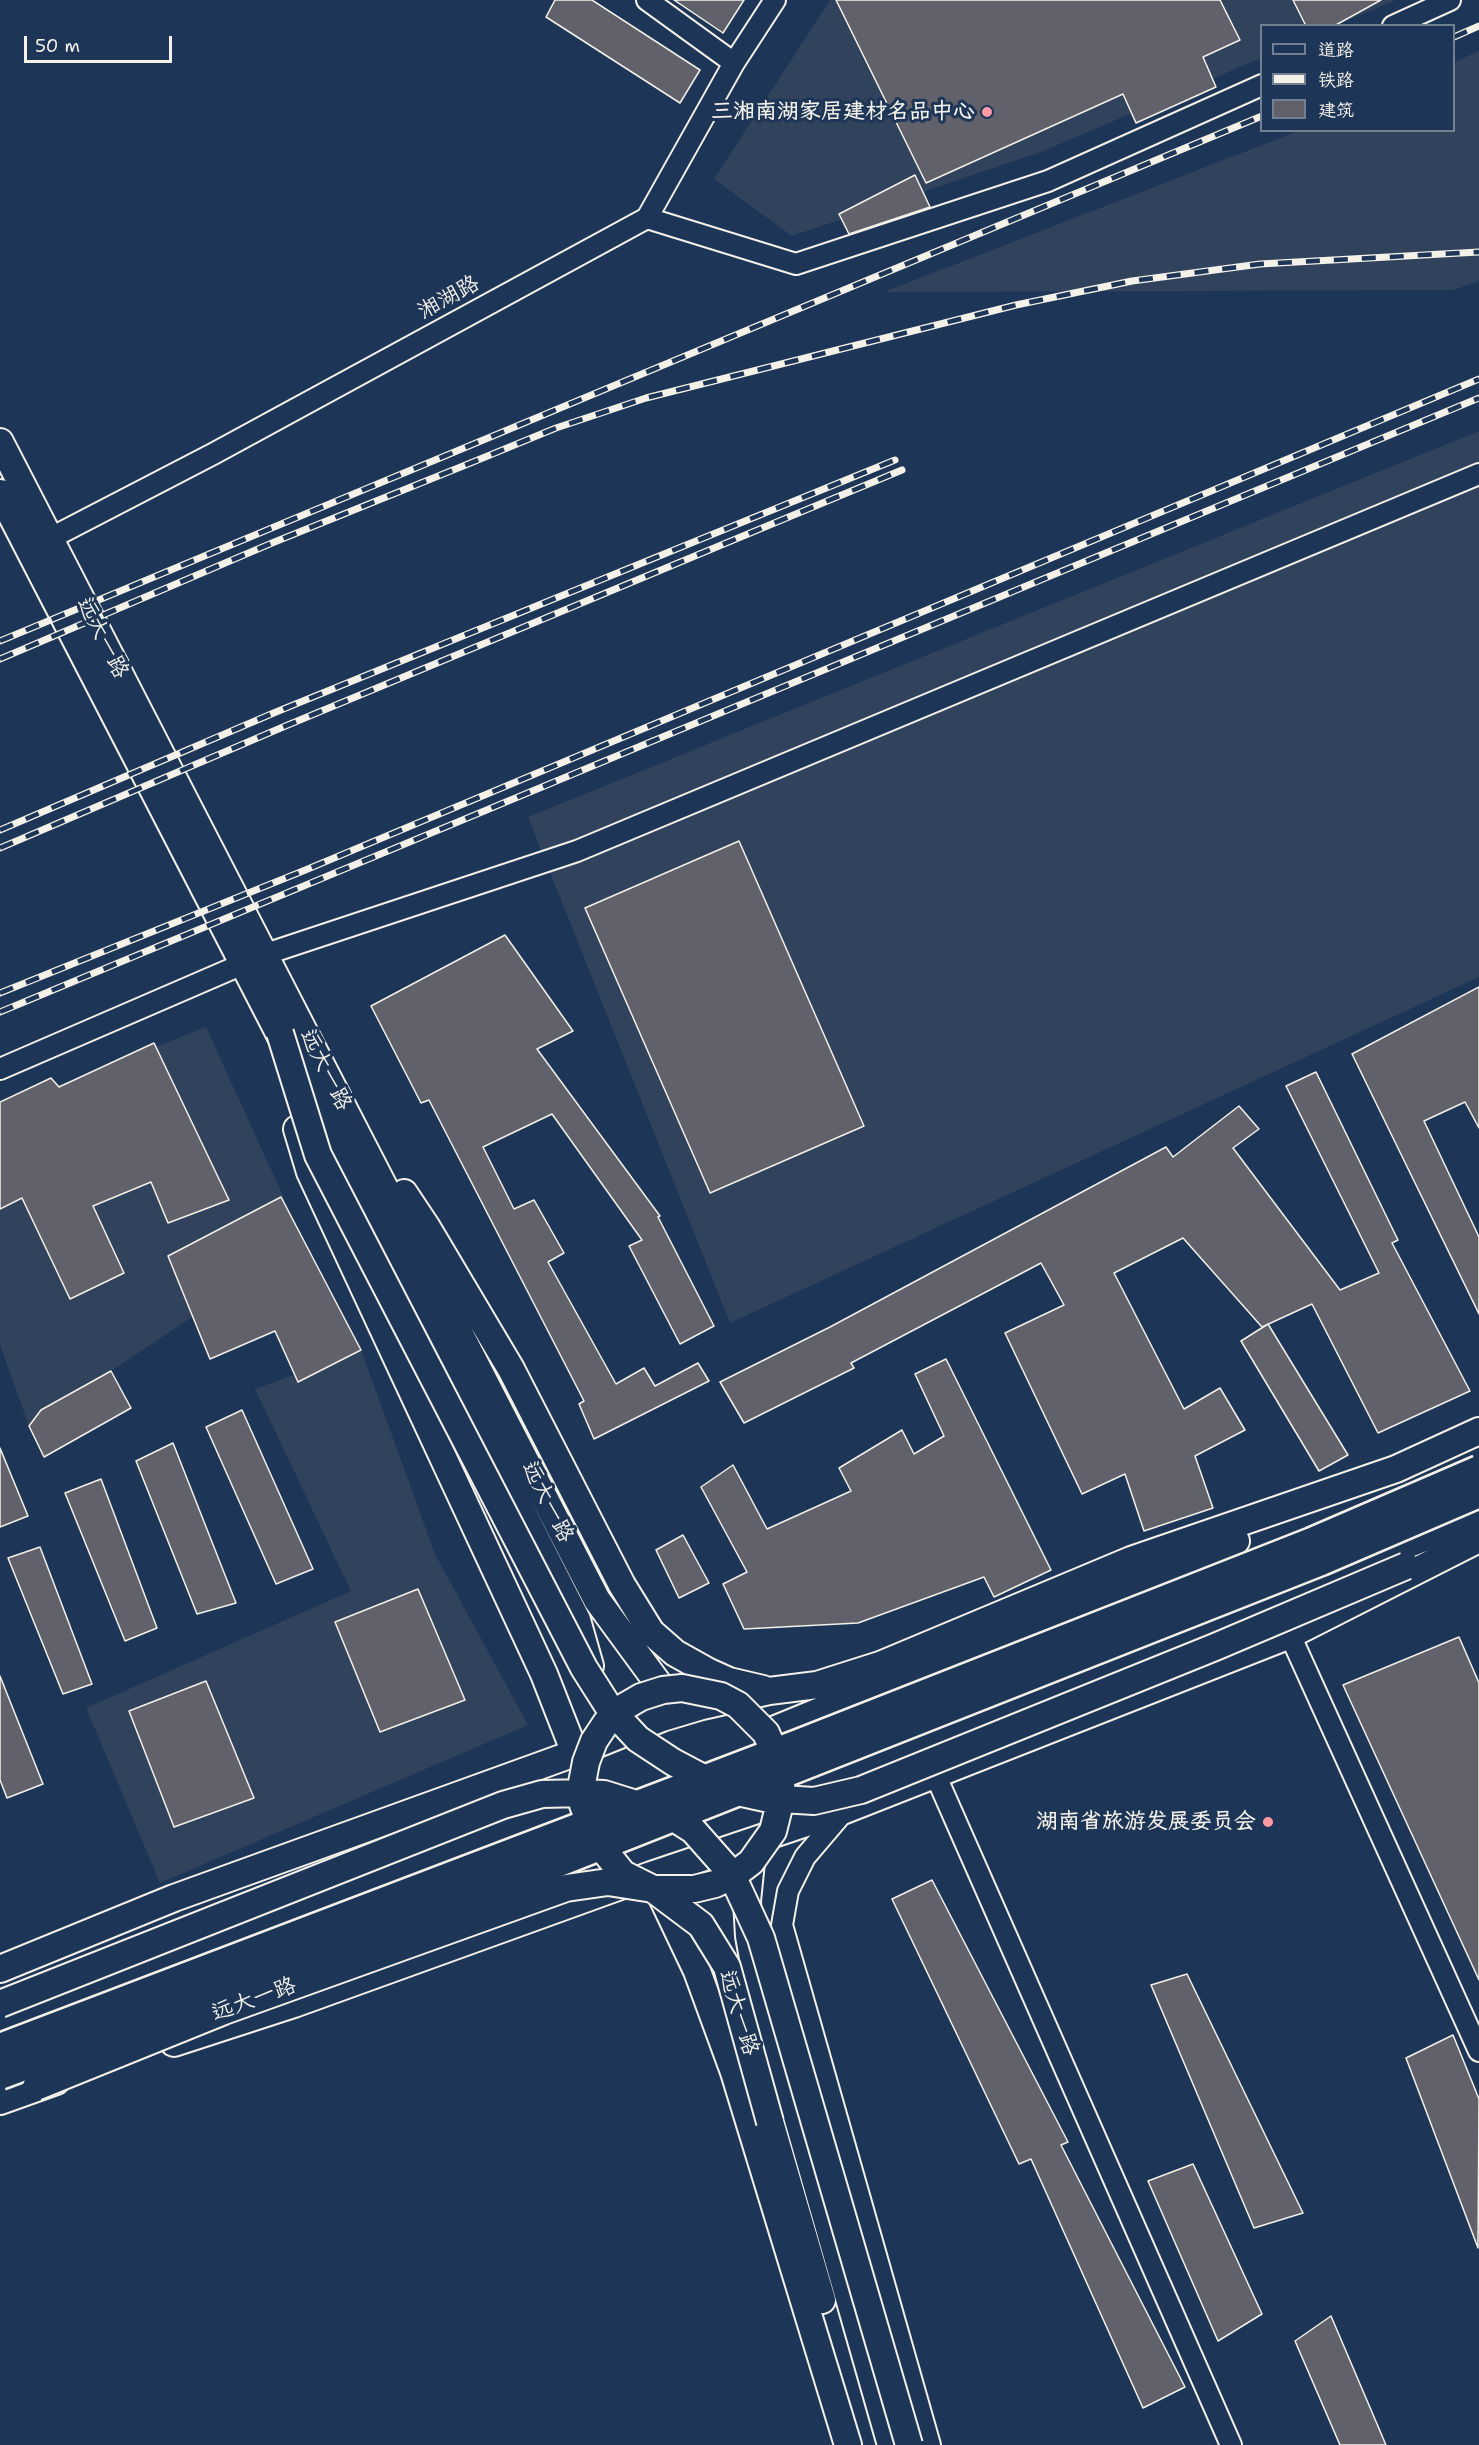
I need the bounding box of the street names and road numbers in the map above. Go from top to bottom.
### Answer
street label: 湘湖路 [414,270,484,326]
street label: 远大一路 [70,593,134,683]
street label: 远大一路 [293,1025,357,1115]
street label: 远大一路 [515,1457,579,1547]
street label: 远大一路 [713,1967,763,2059]
street label: 远大一路 [208,1973,300,2027]

